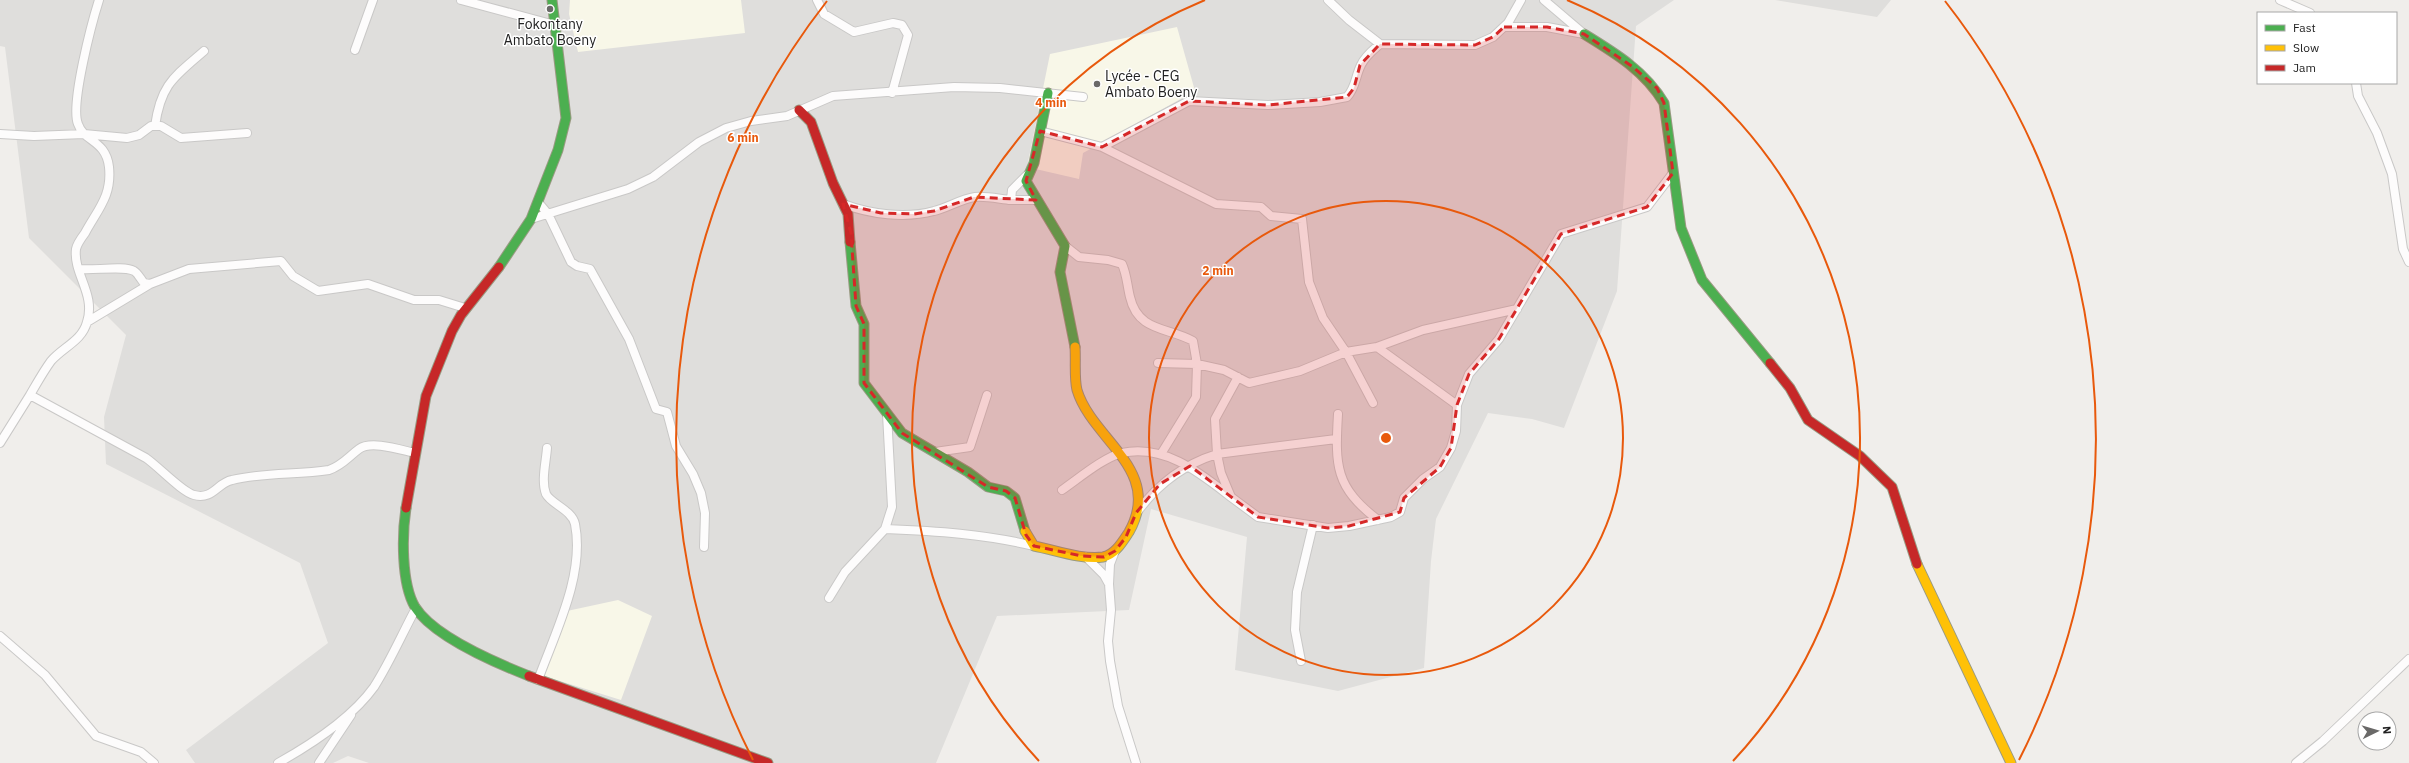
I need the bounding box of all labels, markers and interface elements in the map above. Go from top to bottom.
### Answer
marker: Fokontany Ambato Boeny [545,4,555,14]
legend [2257,12,2397,84]
place label: Fokontany Ambato Boeny [504,15,596,49]
text: Fast [2293,20,2316,35]
text: Slow [2293,40,2319,55]
text: Jam [2293,60,2316,75]
place label: Lycée - CEG Ambato Boeny [1105,67,1197,101]
marker: Lycée - CEG Ambato Boeny [1092,79,1102,89]
text: 4 min [1035,95,1067,110]
text: 6 min [727,130,759,145]
text: 2 min [1202,263,1234,278]
centre of rings [1379,431,1393,445]
north arrow [2357,711,2397,751]
text: N [2380,726,2394,735]

